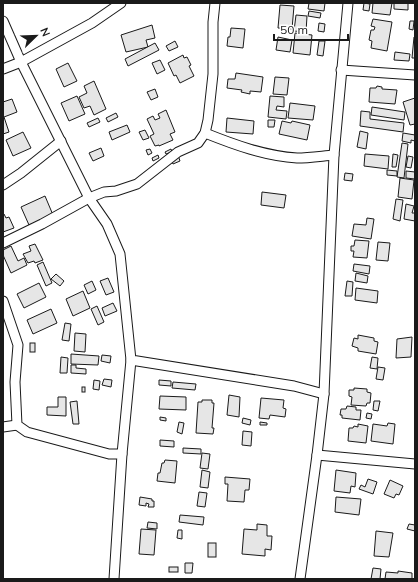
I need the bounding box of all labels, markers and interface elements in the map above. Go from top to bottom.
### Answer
north arrow [16,16,56,56]
scale bar [274,16,348,42]
text: 50 m [280,22,308,37]
text: N [37,26,53,39]

